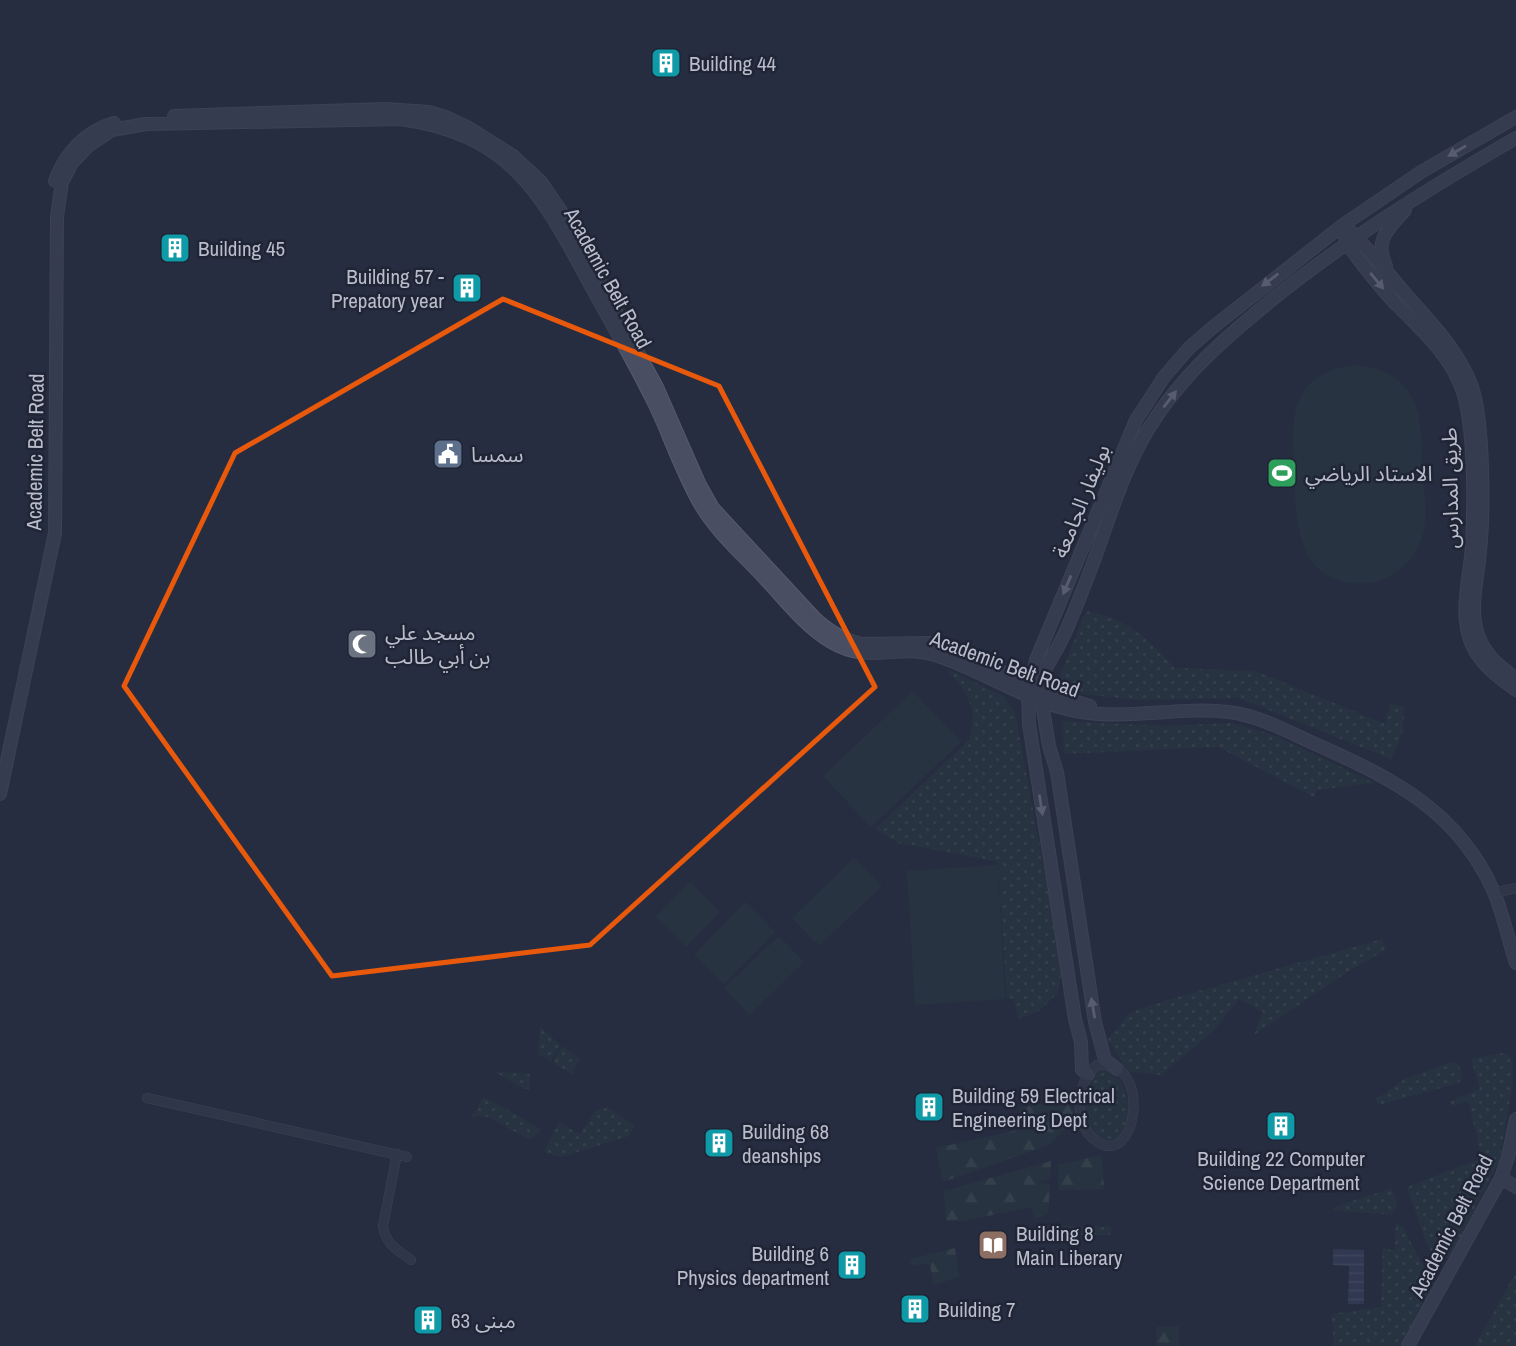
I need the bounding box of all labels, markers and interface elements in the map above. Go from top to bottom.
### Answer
building icon: Building 44 [649,46,683,80]
place label: Building 44 [689,49,777,78]
one-way arrow [1447,145,1467,157]
street label: Academic Belt Road [557,201,659,354]
building icon: Building 45 [158,231,192,265]
place label: Building 45 [198,234,285,263]
place label: Building 57 - Prepatory year [331,262,444,315]
building icon: Building 57 - Prepatory year [450,271,484,305]
one-way arrow [1370,272,1385,290]
one-way arrow [1261,273,1279,287]
street label: Academic Belt Road [19,373,51,532]
one-way arrow [1163,390,1178,408]
street label: طريق المدارس [1434,427,1466,549]
public building icon: سمسا [431,437,465,471]
place label: سمسا [471,440,524,469]
street label: بوليفار الجامعة [1045,440,1117,562]
sports icon: الاستاد الرياضي [1265,456,1299,490]
place label: الاستاد الرياضي [1305,459,1432,489]
one-way arrow [1061,575,1072,596]
place label: مسجد علي بن أبي طالب [385,618,490,672]
street label: Academic Belt Road [925,623,1084,704]
mosque icon: مسجد علي بن أبي طالب [345,627,379,661]
one-way arrow [1036,794,1047,816]
one-way arrow [1087,997,1098,1019]
place label: Building 59 Electrical Engineering Dept [952,1081,1115,1134]
building icon: Building 59 Electrical Engineering Dept [912,1090,946,1124]
building icon: Building 22 Computer Science Department [1264,1109,1298,1143]
place label: Building 68 deanships [742,1117,829,1170]
building icon: Building 68 deanships [702,1126,736,1160]
place label: Building 22 Computer Science Department [1197,1144,1365,1197]
street label: Academic Belt Road [1402,1149,1500,1303]
place label: Building 8 Main Liberary [1016,1219,1123,1272]
library icon: Building 8 Main Liberary [976,1228,1010,1262]
place label: Building 6 Physics department [677,1239,829,1292]
building icon: Building 6 Physics department [835,1248,869,1282]
building icon: Building 7 [898,1292,932,1326]
place label: Building 7 [938,1295,1016,1324]
building icon: مبنى 63 [411,1303,445,1337]
place label: مبنى 63 [451,1306,516,1335]

